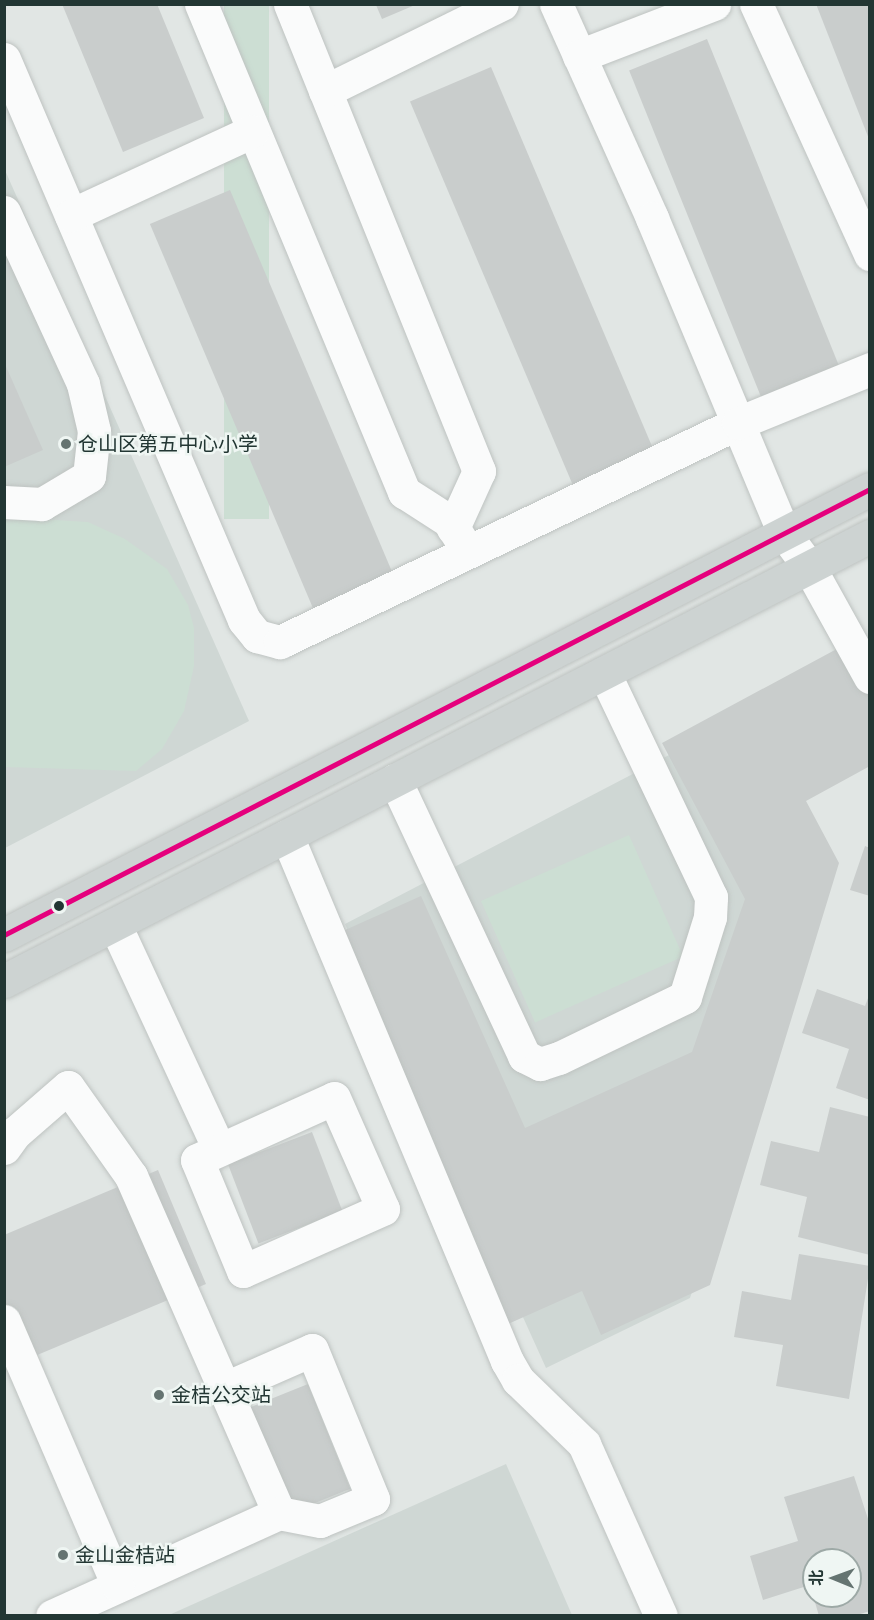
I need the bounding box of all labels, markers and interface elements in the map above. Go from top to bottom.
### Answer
place label: 仓山区第五中心小学 [78,432,258,456]
marker: 仓山区第五中心小学 [59,437,73,451]
unlabelled marker [53,900,65,912]
place label: 金桔公交站 [171,1383,271,1407]
marker: 金桔公交站 [152,1388,166,1402]
place label: 金山金桔站 [75,1543,175,1567]
marker: 金山金桔站 [56,1548,70,1562]
north arrow [802,1548,862,1608]
text: 北 [806,1570,826,1586]

